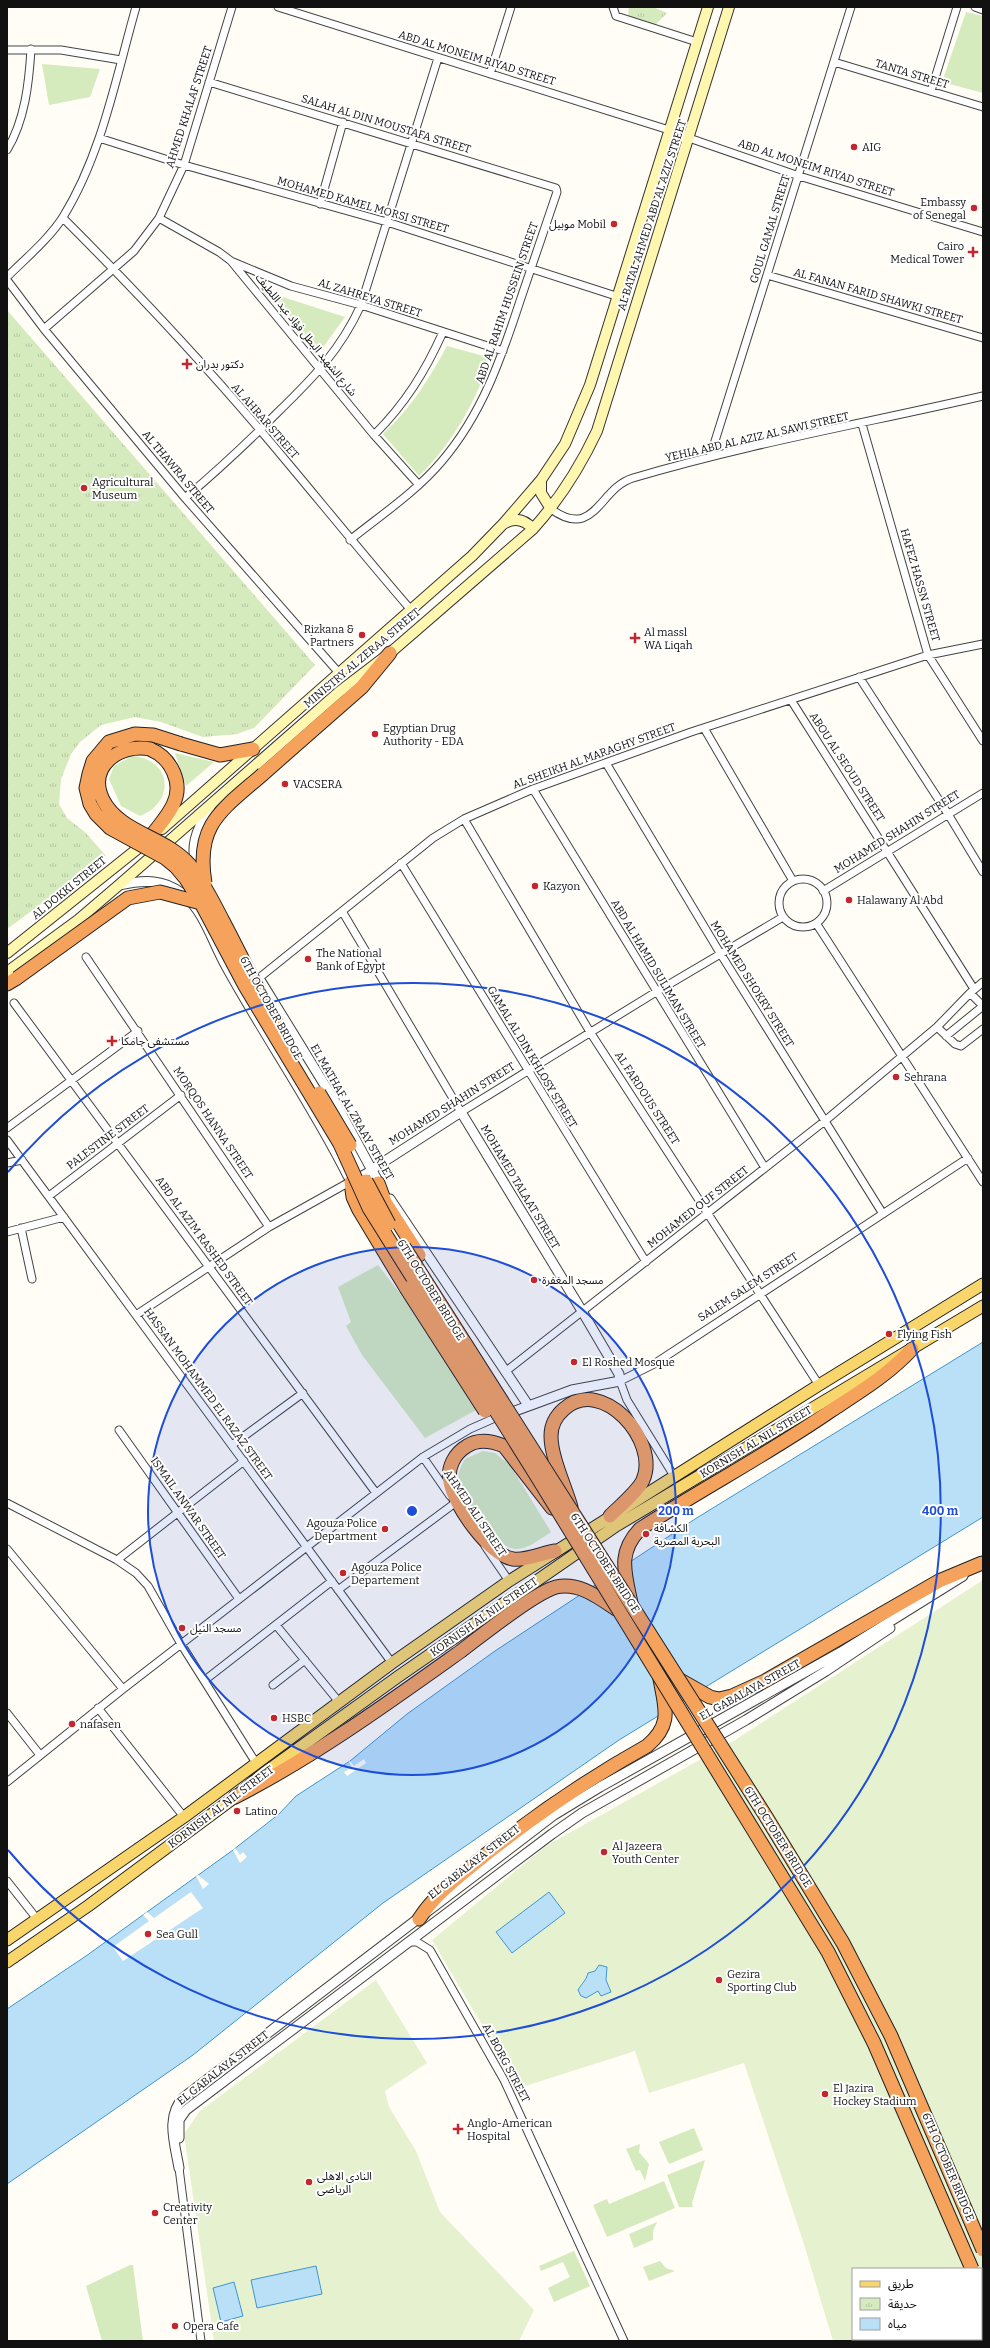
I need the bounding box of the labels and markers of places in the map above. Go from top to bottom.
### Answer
place label: AIG [862,141,881,154]
marker: AIG [849,142,859,152]
place label: Embassy of Senegal [913,196,966,222]
marker: Embassy of Senegal [969,203,979,213]
place label: موبيل Mobil [549,218,606,231]
marker: موبيل Mobil [609,219,619,229]
place label: Cairo Medical Tower [890,240,964,266]
marker: Cairo Medical Tower [967,246,979,258]
marker: دكتور بدران [181,358,193,370]
place label: دكتور بدران [196,358,244,371]
place label: Agricultural Museum [92,476,153,502]
marker: Agricultural Museum [79,483,89,493]
place label: Rizkana & Partners [304,623,354,649]
place label: Al massl WA Liqah [644,626,693,652]
marker: Rizkana & Partners [357,630,367,640]
marker: Al massl WA Liqah [629,632,641,644]
place label: Egyptian Drug Authority - EDA [383,722,464,748]
marker: Egyptian Drug Authority - EDA [370,729,380,739]
place label: VACSERA [293,778,343,791]
marker: VACSERA [280,779,290,789]
place label: Kazyon [543,880,580,893]
marker: Kazyon [530,881,540,891]
place label: Halawany Al Abd [857,894,944,907]
marker: Halawany Al Abd [844,895,854,905]
place label: The National Bank of Egypt [316,947,386,973]
marker: The National Bank of Egypt [303,954,313,964]
marker: مستشفى جامكا [106,1035,118,1047]
place label: مستشفى جامكا [121,1035,190,1048]
place label: Sehrana [904,1071,947,1084]
marker: Sehrana [891,1072,901,1082]
place label: مسجد المغفرة [542,1274,604,1287]
marker: مسجد المغفرة [529,1275,539,1285]
place label: Flying Fish [897,1328,952,1341]
marker: Flying Fish [884,1329,894,1339]
place label: El Roshed Mosque [582,1356,675,1369]
marker: El Roshed Mosque [569,1357,579,1367]
centre of rings [405,1504,419,1518]
place label: Agouza Police Department [306,1517,377,1543]
place label: الكشافة البحرية المصرية [654,1522,720,1548]
marker: Agouza Police Department [380,1524,390,1534]
marker: الكشافة البحرية المصرية [641,1529,651,1539]
place label: Agouza Police Departement [351,1561,422,1587]
marker: Agouza Police Departement [338,1568,348,1578]
place label: مسجد النيل [190,1622,242,1635]
marker: مسجد النيل [177,1623,187,1633]
place label: HSBC [282,1712,311,1725]
marker: HSBC [269,1713,279,1723]
place label: nafasen [80,1718,121,1731]
marker: nafasen [67,1719,77,1729]
place label: Latino [245,1805,278,1818]
marker: Latino [232,1806,242,1816]
place label: Al Jazeera Youth Center [612,1840,679,1866]
marker: Al Jazeera Youth Center [599,1847,609,1857]
place label: Sea Gull [156,1928,198,1941]
marker: Sea Gull [143,1929,153,1939]
place label: Gezira Sporting Club [727,1968,797,1994]
marker: Gezira Sporting Club [714,1975,724,1985]
place label: El Jazira Hockey Stadium [833,2082,917,2108]
marker: El Jazira Hockey Stadium [820,2089,830,2099]
place label: Anglo-American Hospital [467,2117,552,2143]
marker: Anglo-American Hospital [452,2123,464,2135]
place label: النادى الاهلى الرياضى [317,2170,372,2196]
marker: النادى الاهلى الرياضى [304,2177,314,2187]
place label: Creativity Center [163,2201,212,2227]
marker: Creativity Center [150,2208,160,2218]
place label: Opera Cafe [183,2320,239,2333]
marker: Opera Cafe [170,2321,180,2331]

